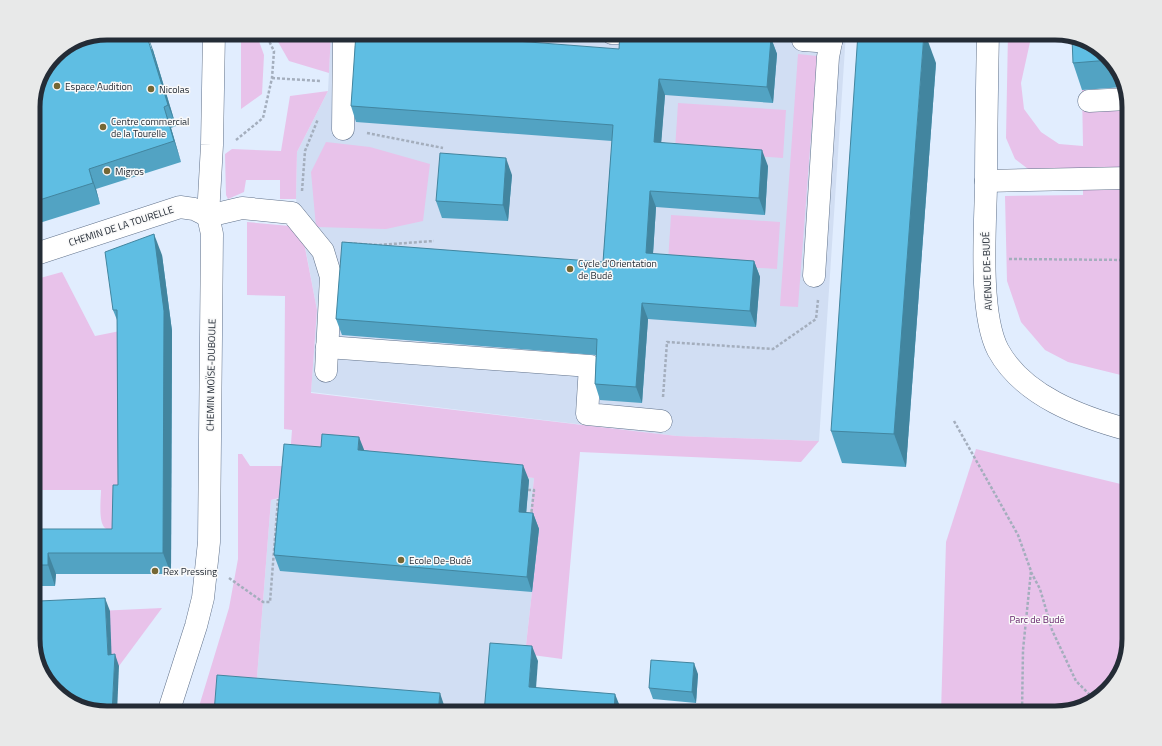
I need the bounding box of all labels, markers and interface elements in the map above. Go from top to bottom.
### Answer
place label: Espace Audition [65,79,132,94]
marker: Espace Audition [52,81,62,91]
place label: Nicolas [159,82,190,97]
marker: Nicolas [146,84,156,94]
place label: Centre commercial de la Tourelle [111,114,189,141]
marker: Centre commercial de la Tourelle [98,122,108,132]
place label: Migros [115,164,144,179]
marker: Migros [102,166,112,176]
street label: CHEMIN DE LA TOURELLE [67,202,176,250]
street label: AVENUE DE-BUDÉ [978,231,996,311]
place label: Cycle d'Orientation de Budé [578,256,657,283]
marker: Cycle d'Orientation de Budé [565,264,575,274]
street label: CHEMIN MOÏSE-DUBOULE [203,318,219,431]
place label: Ecole De-Budé [409,553,471,568]
marker: Ecole De-Budé [396,555,406,565]
place label: Rex Pressing [163,564,217,579]
marker: Rex Pressing [150,566,160,576]
park label: Parc de Budé [1009,612,1065,627]

